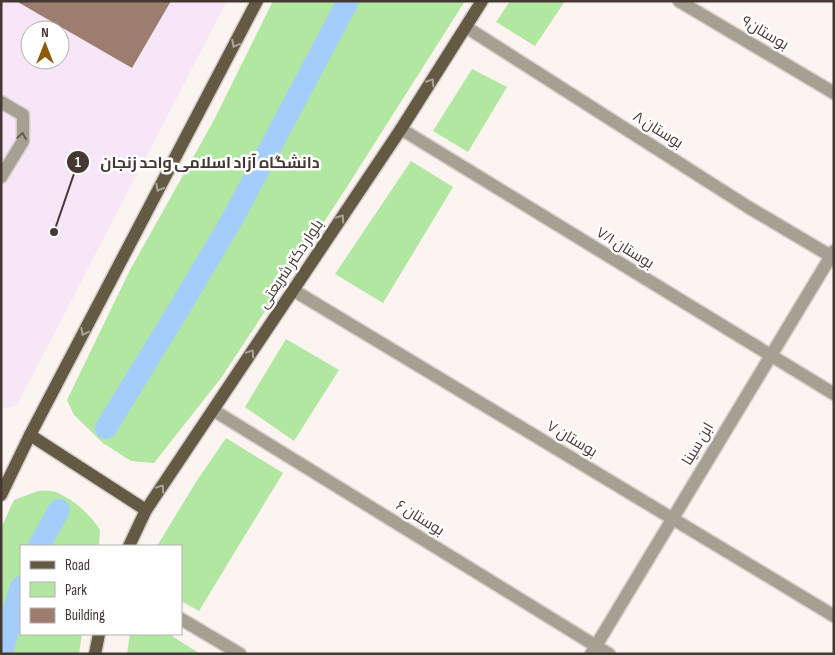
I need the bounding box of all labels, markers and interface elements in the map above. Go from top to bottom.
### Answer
street label: بوستان۹ [738,12,792,54]
north arrow [20,20,70,70]
text: N [41,24,49,41]
one-way arrow [231,39,241,48]
one-way arrow [424,79,434,88]
street label: بوستان ۸ [629,107,687,153]
one-way arrow [16,132,26,141]
callout: دانشگاه آزاد اسلامی واحد زنجان [66,146,330,177]
text: 1 [75,153,81,172]
text: دانشگاه آزاد اسلامی واحد زنجان [100,153,320,173]
one-way arrow [155,183,165,192]
one-way arrow [335,214,344,224]
street label: بلوار دکتر شریعتی [254,216,328,312]
street label: بوستان ۷/۱ [593,223,657,273]
one-way arrow [80,327,90,336]
one-way arrow [245,349,254,359]
street label: بوستان ۷ [543,417,601,461]
street label: ابن سینا [678,419,718,469]
one-way arrow [154,484,164,493]
street label: بوستان ۶ [392,496,448,540]
legend [20,545,182,635]
text: Road [65,556,90,575]
text: Park [65,581,87,600]
text: Building [65,606,105,625]

